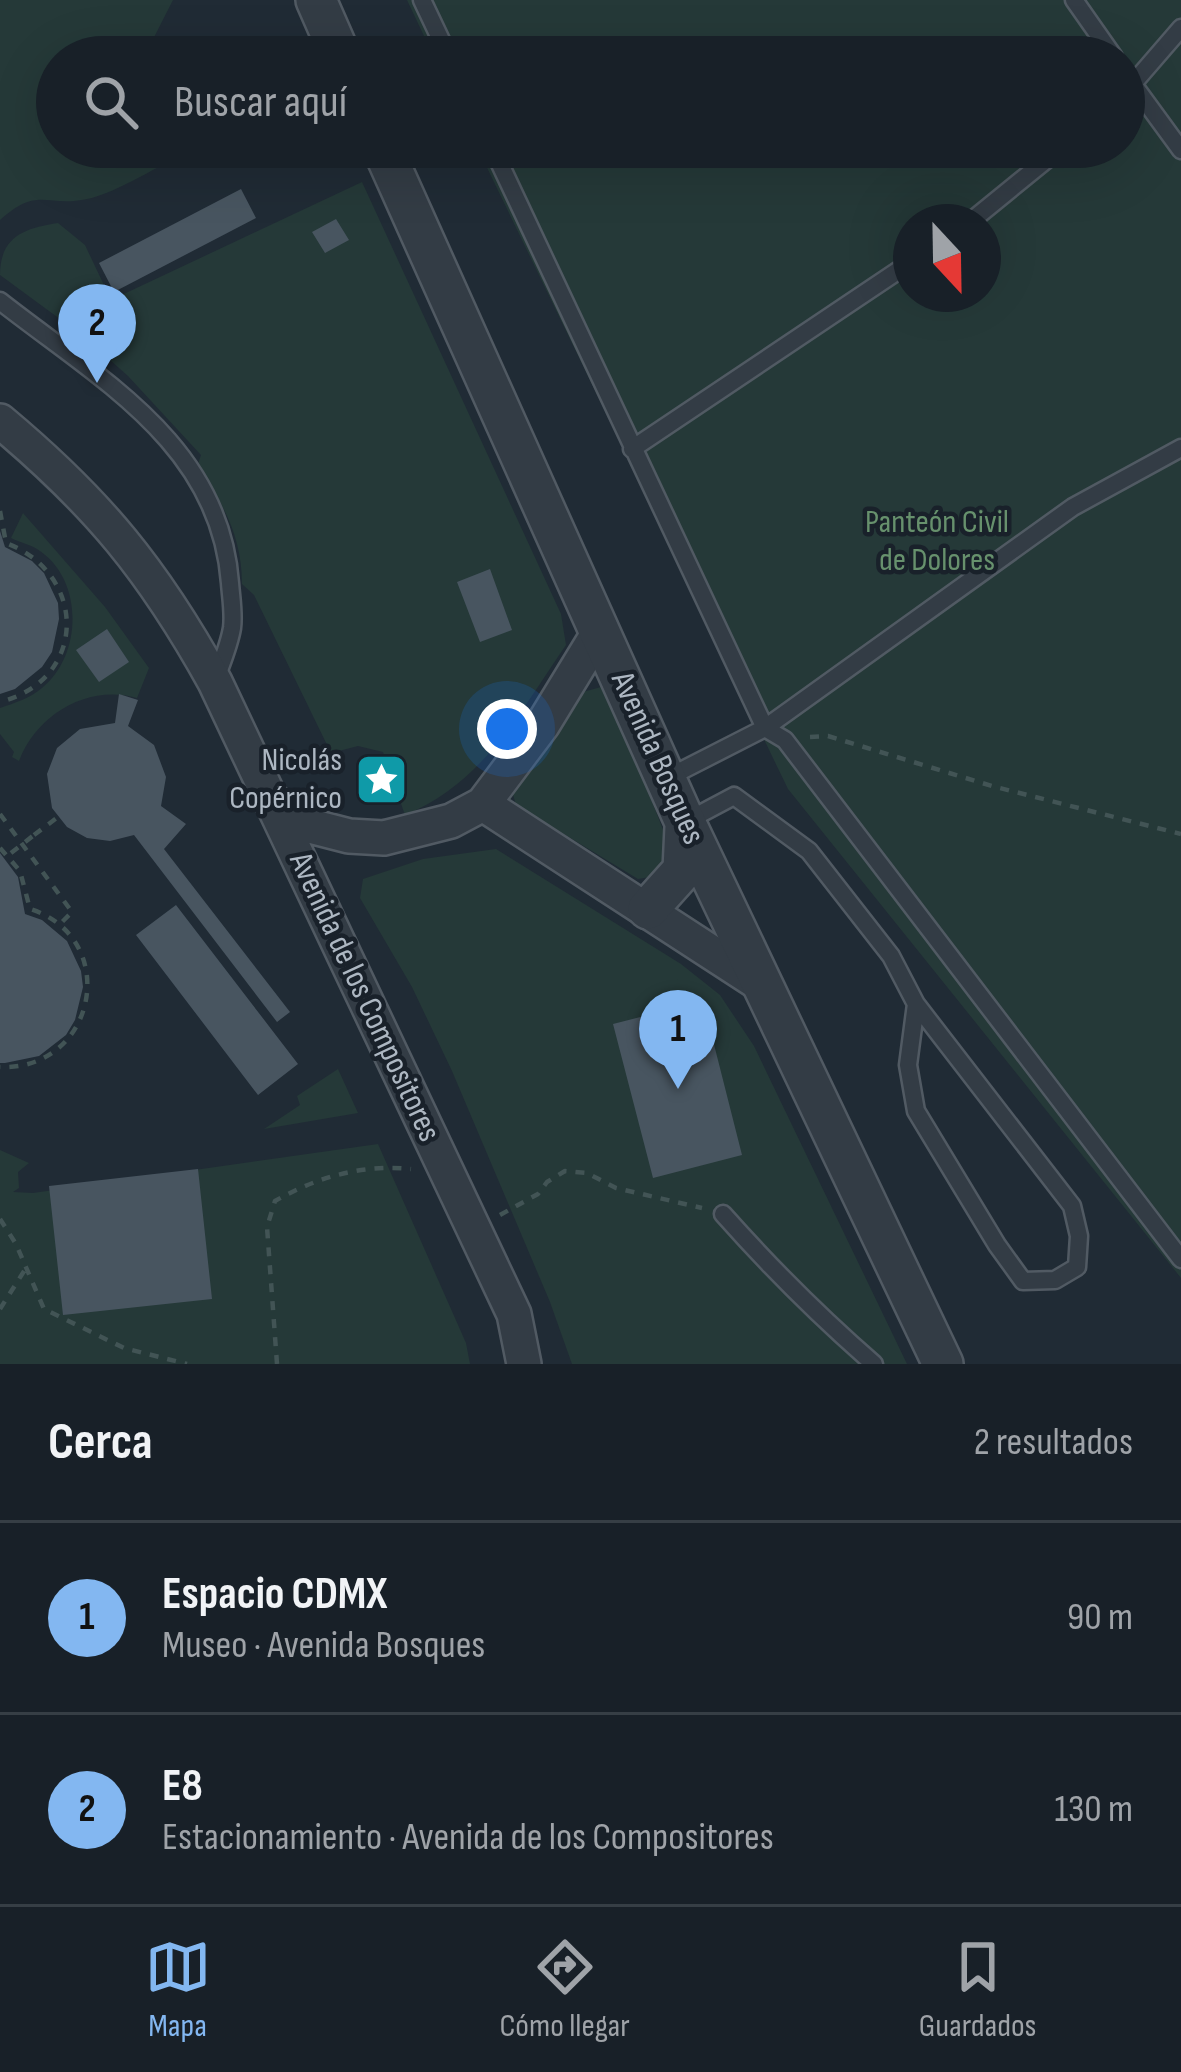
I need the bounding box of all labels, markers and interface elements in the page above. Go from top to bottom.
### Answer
search box [36,36,1145,168]
icon: search [78,69,144,135]
text: Buscar aquí [174,75,347,130]
north arrow [893,204,1001,312]
pin: 2 [58,284,136,383]
park label: Panteón Civil de Dolores [865,502,1009,580]
street label: Avenida Bosques [602,665,714,850]
your location [477,699,537,759]
place label: Nicolás Copérnico [229,740,342,818]
place icon: Nicolás Copérnico [353,751,409,807]
street label: Avenida de los Compositores [280,845,450,1148]
pin: 1 [639,990,717,1089]
text: Cerca [48,1412,153,1473]
text: 2 resultados [974,1419,1133,1466]
text: Espacio CDMX [162,1567,387,1622]
text: 1 [79,1594,95,1641]
text: 90 m [1067,1594,1133,1641]
text: Museo · Avenida Bosques [162,1622,485,1669]
text: E8 [162,1759,203,1814]
text: 2 [78,1786,96,1833]
text: 130 m [1054,1786,1133,1833]
text: Estacionamiento · Avenida de los Compositores [162,1814,774,1861]
tab: Mapa [145,1934,211,2046]
tab: Cómo llegar [500,1934,630,2046]
tab: Guardados [919,1934,1036,2046]

